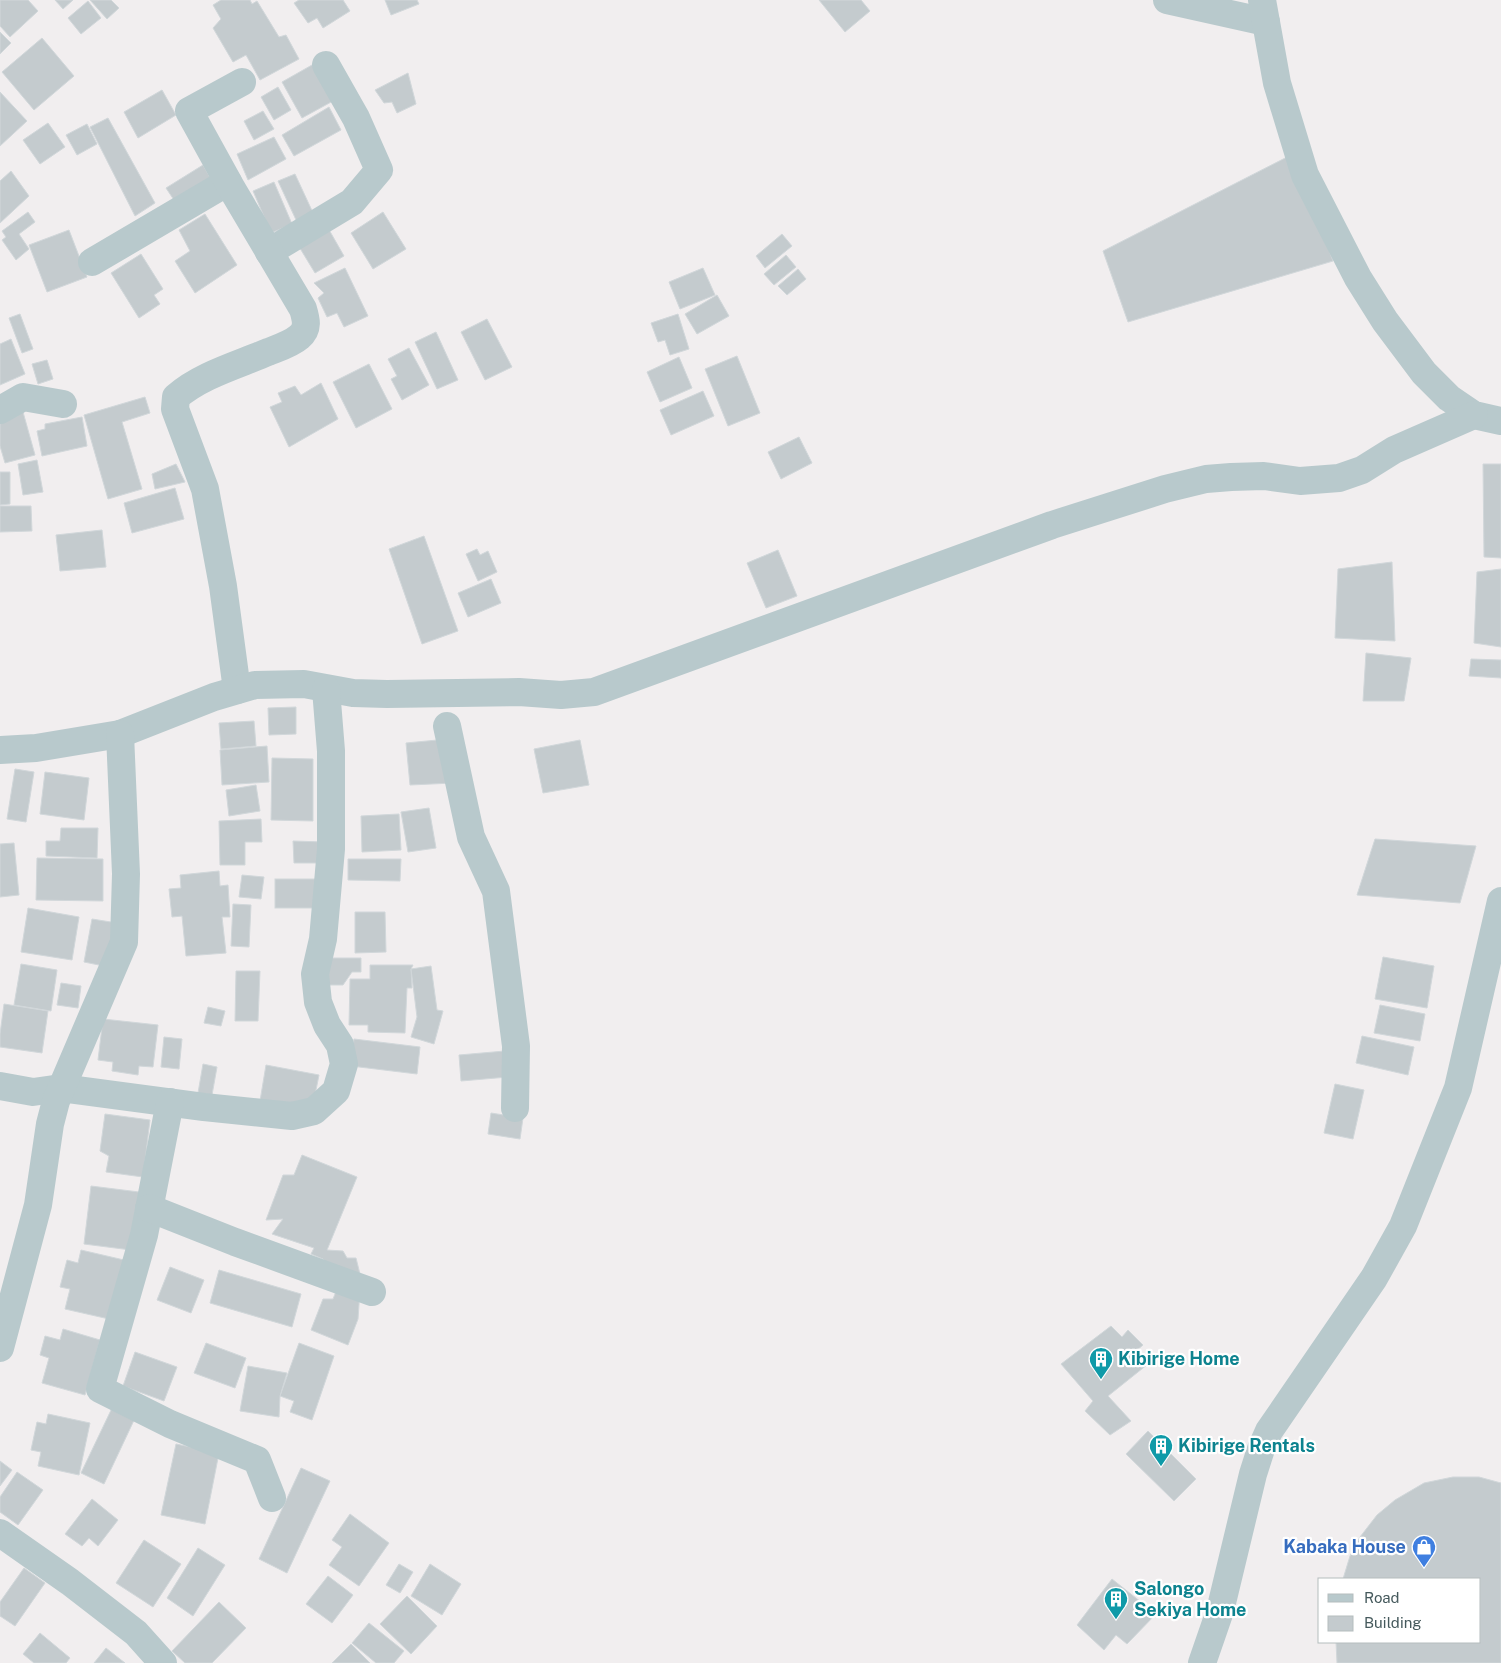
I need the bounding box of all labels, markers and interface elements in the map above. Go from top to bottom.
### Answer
building icon: Kibirige Home [1088,1346,1114,1380]
place label: Kibirige Home [1118,1348,1240,1369]
building icon: Kibirige Rentals [1148,1433,1174,1467]
place label: Kibirige Rentals [1178,1435,1315,1456]
shop icon: Kabaka House [1411,1534,1437,1568]
place label: Kabaka House [1283,1536,1406,1557]
place label: Salongo Sekiya Home [1134,1578,1247,1620]
legend [1318,1578,1481,1643]
building icon: Salongo Sekiya Home [1103,1586,1129,1620]
text: Road [1364,1589,1400,1606]
text: Building [1364,1614,1422,1631]

